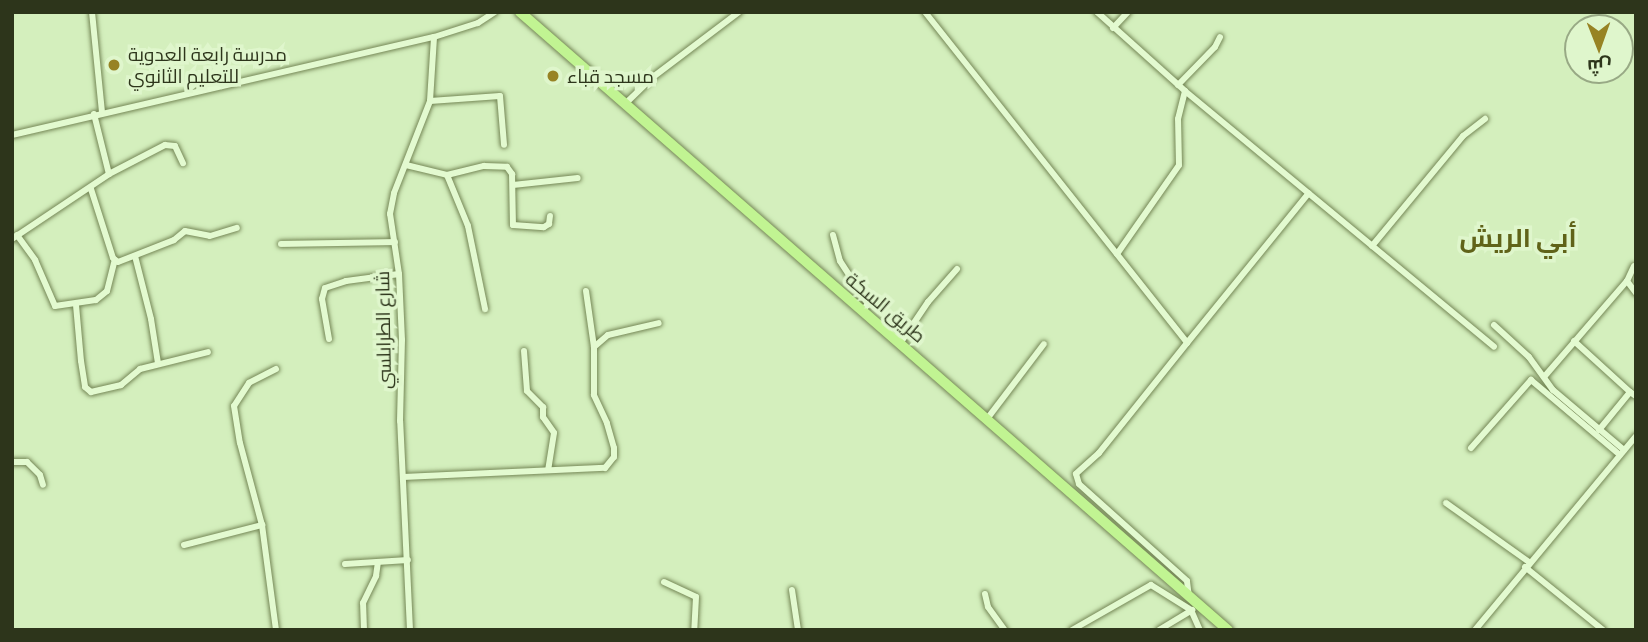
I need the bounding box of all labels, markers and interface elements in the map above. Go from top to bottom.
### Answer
north arrow [1564,14,1634,84]
place label: مدرسة رابعة العدوية للتعليم الثانوي [128,43,287,87]
text: ش [1587,54,1612,82]
marker: مدرسة رابعة العدوية للتعليم الثانوي [106,57,122,73]
place label: مسجد قباء [567,65,654,87]
marker: مسجد قباء [545,68,561,84]
district label: أبي الريش [1459,220,1577,252]
street label: طريق السكة [841,267,931,347]
street label: شارع الطرابلسي [371,271,395,389]

